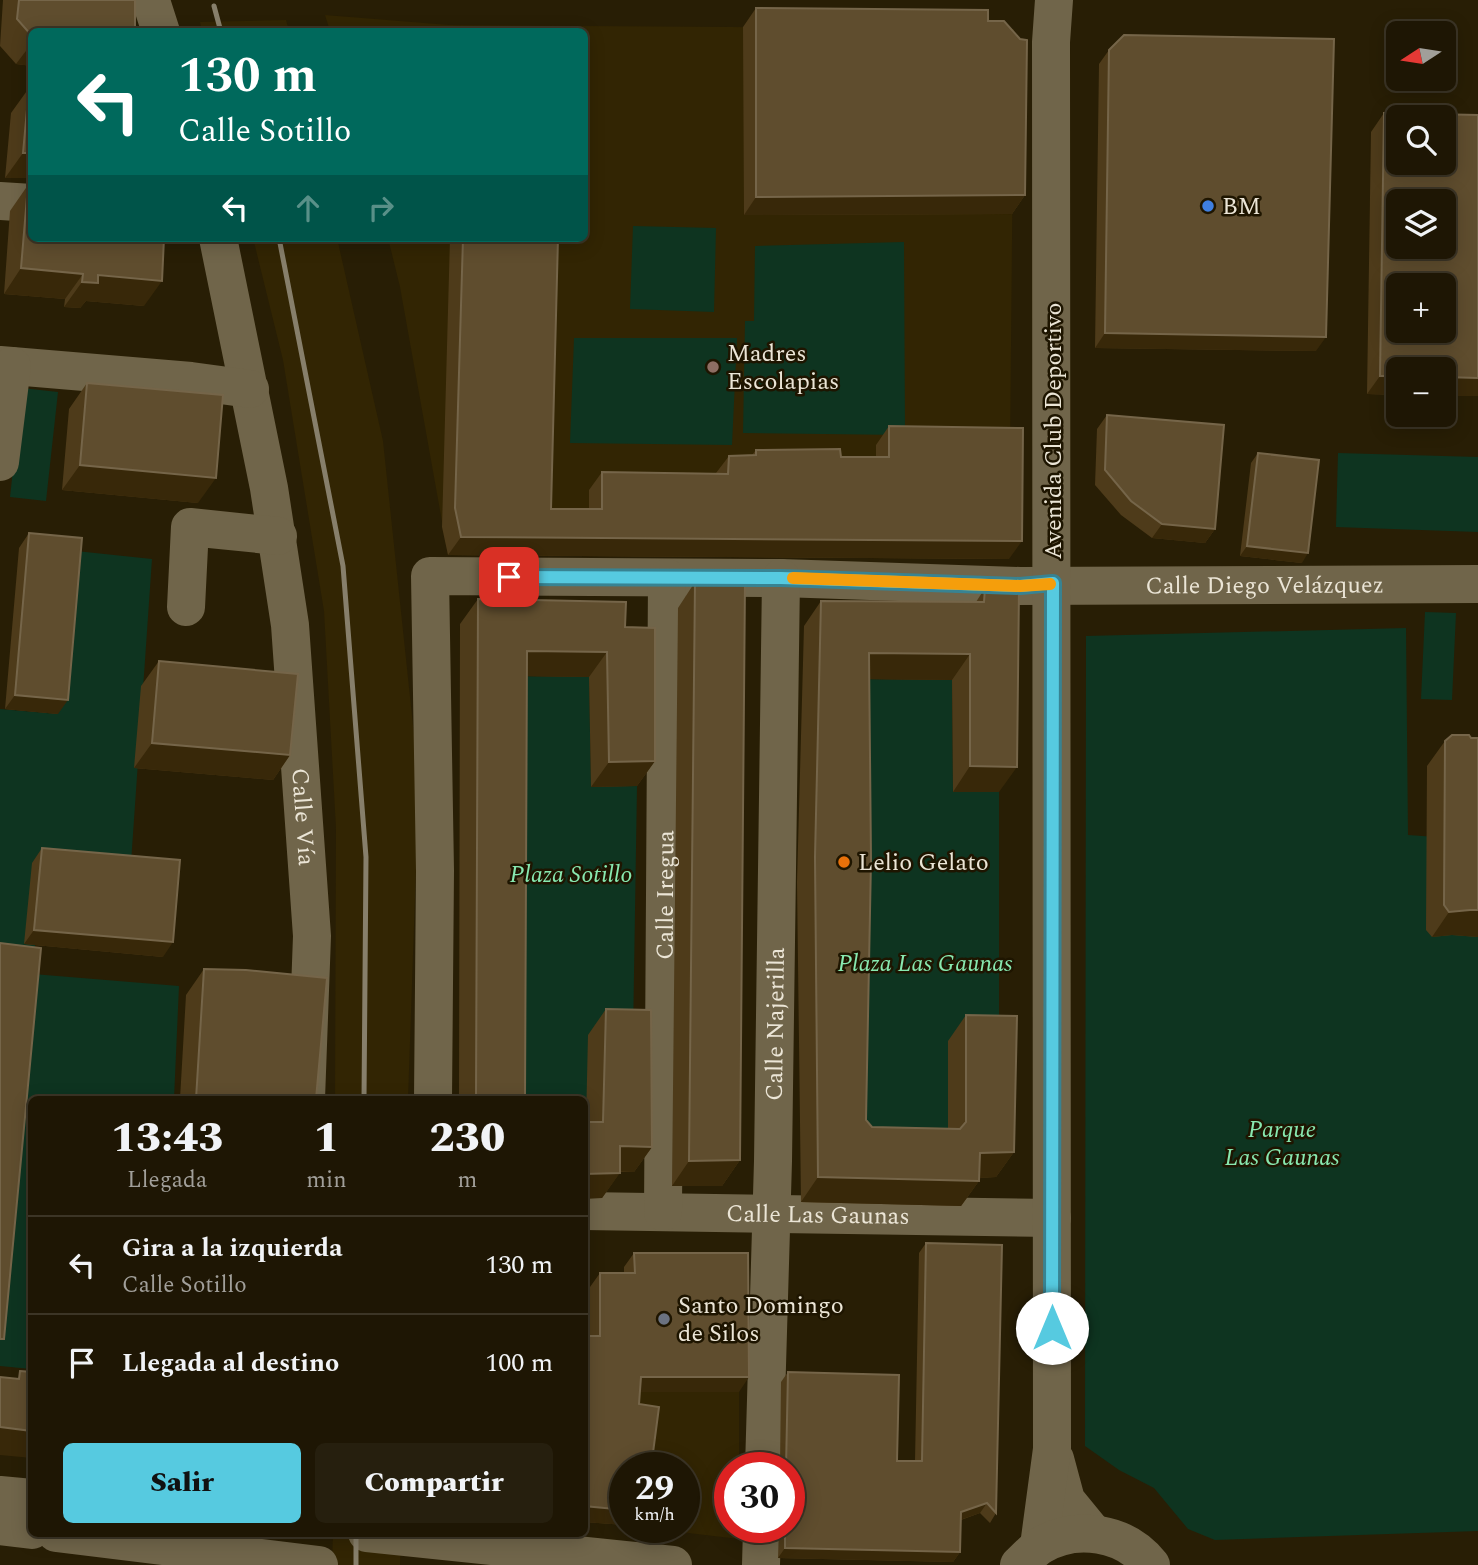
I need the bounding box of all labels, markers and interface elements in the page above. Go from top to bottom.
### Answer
north arrow [1386,21,1456,91]
map controls [1386,21,1456,427]
text: 130 m [178,39,317,114]
icon: left [63,56,154,147]
button: search [1386,105,1456,175]
text: Calle Sotillo [178,107,351,156]
icon: left [216,189,254,227]
icon: ahead [289,189,327,227]
icon: right [362,189,400,227]
place label: BM [1222,189,1261,225]
button: layers [1386,189,1456,259]
marker: BM [1200,198,1216,214]
button: + [1386,273,1456,343]
street label: Avenida Club Deportivo [1036,303,1072,560]
place label: Madres Escolapias [727,336,840,400]
button: − [1386,357,1456,427]
marker: Madres Escolapias [705,359,721,375]
pin [479,547,539,607]
icon: arrive [490,558,528,596]
street label: Calle Diego Velázquez [1145,567,1384,604]
street label: Calle Vía [281,767,324,867]
street label: Calle Iregua [648,830,684,960]
place label: Lelio Gelato [858,845,989,881]
marker: Lelio Gelato [836,854,852,870]
park label: Plaza Sotillo [510,857,632,893]
park label: Plaza Las Gaunas [837,946,1013,982]
street label: Calle Najerilla [757,947,795,1101]
text: 13:43 [111,1107,223,1170]
text: 1 [314,1107,339,1170]
text: 230 [429,1107,505,1170]
park label: Parque Las Gaunas [1224,1112,1340,1176]
text: Llegada [127,1163,207,1198]
text: min [306,1163,347,1198]
text: m [457,1163,477,1198]
street label: Calle Las Gaunas [726,1196,910,1235]
text: Gira a la izquierda [122,1228,343,1268]
text: 130 m [485,1245,553,1285]
icon: left [63,1246,101,1284]
text: Calle Sotillo [122,1268,247,1303]
place label: Santo Domingo de Silos [678,1288,844,1352]
position arrow [1015,1291,1089,1365]
marker: Santo Domingo de Silos [656,1311,672,1327]
text: Llegada al destino [122,1343,339,1383]
text: 100 m [485,1343,553,1383]
icon: arrive [63,1344,101,1382]
button: Salir [63,1443,301,1523]
button: Compartir [315,1443,553,1523]
speed limit sign: 30 [714,1452,805,1543]
text: 29 [635,1462,674,1515]
text: km/h [634,1501,675,1528]

